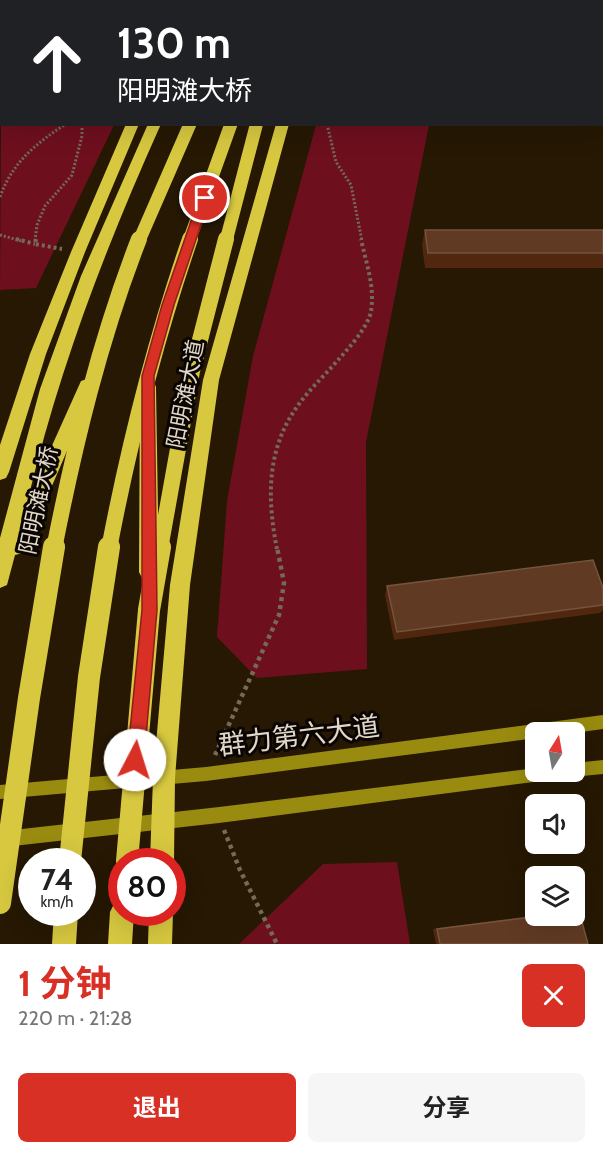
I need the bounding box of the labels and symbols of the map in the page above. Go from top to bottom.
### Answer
pin [179,172,230,223]
street label: 阳明滩大道 [162,338,209,451]
street label: 阳明滩大桥 [14,443,63,557]
street label: 群力第六大道 [217,709,381,762]
north arrow [525,722,585,782]
position arrow [103,728,167,792]
speed limit sign: 80 [108,848,186,926]

